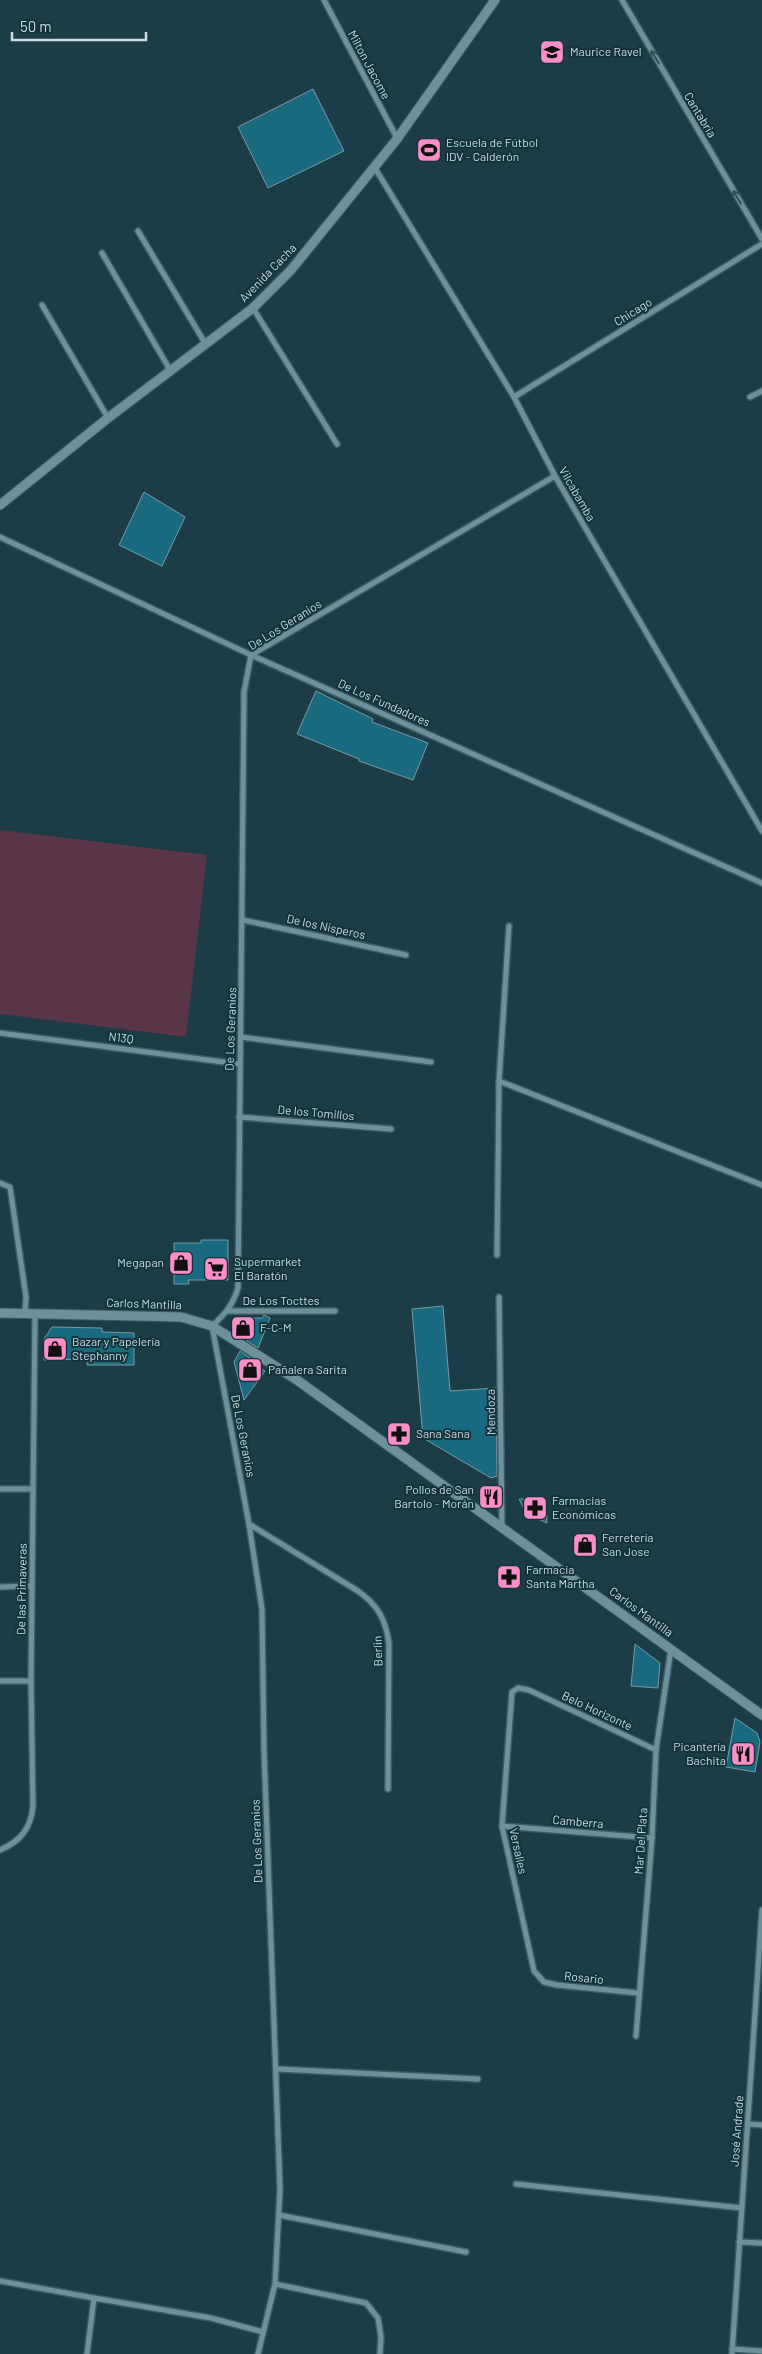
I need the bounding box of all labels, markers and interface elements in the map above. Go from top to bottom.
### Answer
scale bar [12,10,146,42]
text: 50 m [20,17,52,35]
street label: Milton Jacome [346,28,394,101]
school or university icon: Maurice Ravel [539,39,565,65]
place label: Maurice Ravel [570,44,642,58]
one-way arrow [649,51,659,65]
street label: Cantabria [682,89,720,140]
place label: Escuela de Fútbol IDV - Calderón [446,135,538,163]
sports icon: Escuela de Fútbol IDV - Calderón [416,137,442,163]
one-way arrow [732,191,742,205]
street label: Avenida Cacha [236,240,299,304]
street label: Chicago [611,294,654,328]
street label: Vilcabamba [557,464,599,523]
street label: De Los Geranios [245,596,324,652]
street label: De Los Fundadores [336,675,433,729]
street label: De los Nisperos [286,911,367,941]
street label: De Los Geranios [222,987,238,1071]
street label: N13Q [108,1029,135,1046]
street label: De los Tomillos [277,1102,355,1122]
shop icon: Megapan [168,1250,194,1276]
place label: Supermarket El Baratón [234,1254,302,1282]
place label: Megapan [117,1255,164,1269]
supermarket icon: Supermarket El Baratón [203,1256,229,1282]
street label: De Los Tocttes [242,1293,320,1307]
street label: Carlos Mantilla [106,1295,182,1311]
shop icon: F-C-M [230,1315,256,1341]
place label: F-C-M [260,1320,292,1334]
place label: Bazar y Papelería Stephanny [72,1334,160,1362]
shop icon: Bazar y Papelería Stephanny [42,1336,68,1362]
shop icon: Pañalera Sarita [237,1357,263,1383]
place label: Pañalera Sarita [268,1362,347,1376]
street label: Mendoza [483,1389,497,1435]
street label: De Los Geranios [229,1393,259,1478]
pharmacy icon: Sana Sana [386,1421,412,1447]
place label: Sana Sana [416,1426,470,1440]
place label: Pollos de San Bartolo - Morán [394,1482,474,1510]
restaurant icon: Pollos de San Bartolo - Morán [478,1484,504,1510]
place label: Farmacias Económicas [552,1493,616,1521]
pharmacy icon: Farmacias Económicas [522,1495,548,1521]
place label: Ferretería San Jose [602,1530,653,1558]
shop icon: Ferretería San Jose [572,1532,598,1558]
street label: De las Primaveras [13,1543,29,1635]
place label: Farmacia Santa Martha [526,1562,595,1590]
pharmacy icon: Farmacia Santa Martha [496,1564,522,1590]
street label: Carlos Mantilla [607,1583,676,1639]
street label: Berlin [369,1636,385,1667]
street label: Belo Horizonte [560,1688,635,1733]
place label: Picantería Bachita [673,1739,726,1767]
restaurant icon: Picantería Bachita [730,1741,756,1767]
street label: De Los Geranios [248,1799,264,1883]
street label: Mar Del Plata [631,1807,649,1875]
street label: Camberra [552,1812,604,1830]
street label: Versalles [507,1826,531,1875]
street label: Rosario [564,1968,605,1986]
street label: José Andrade [727,2095,745,2167]

